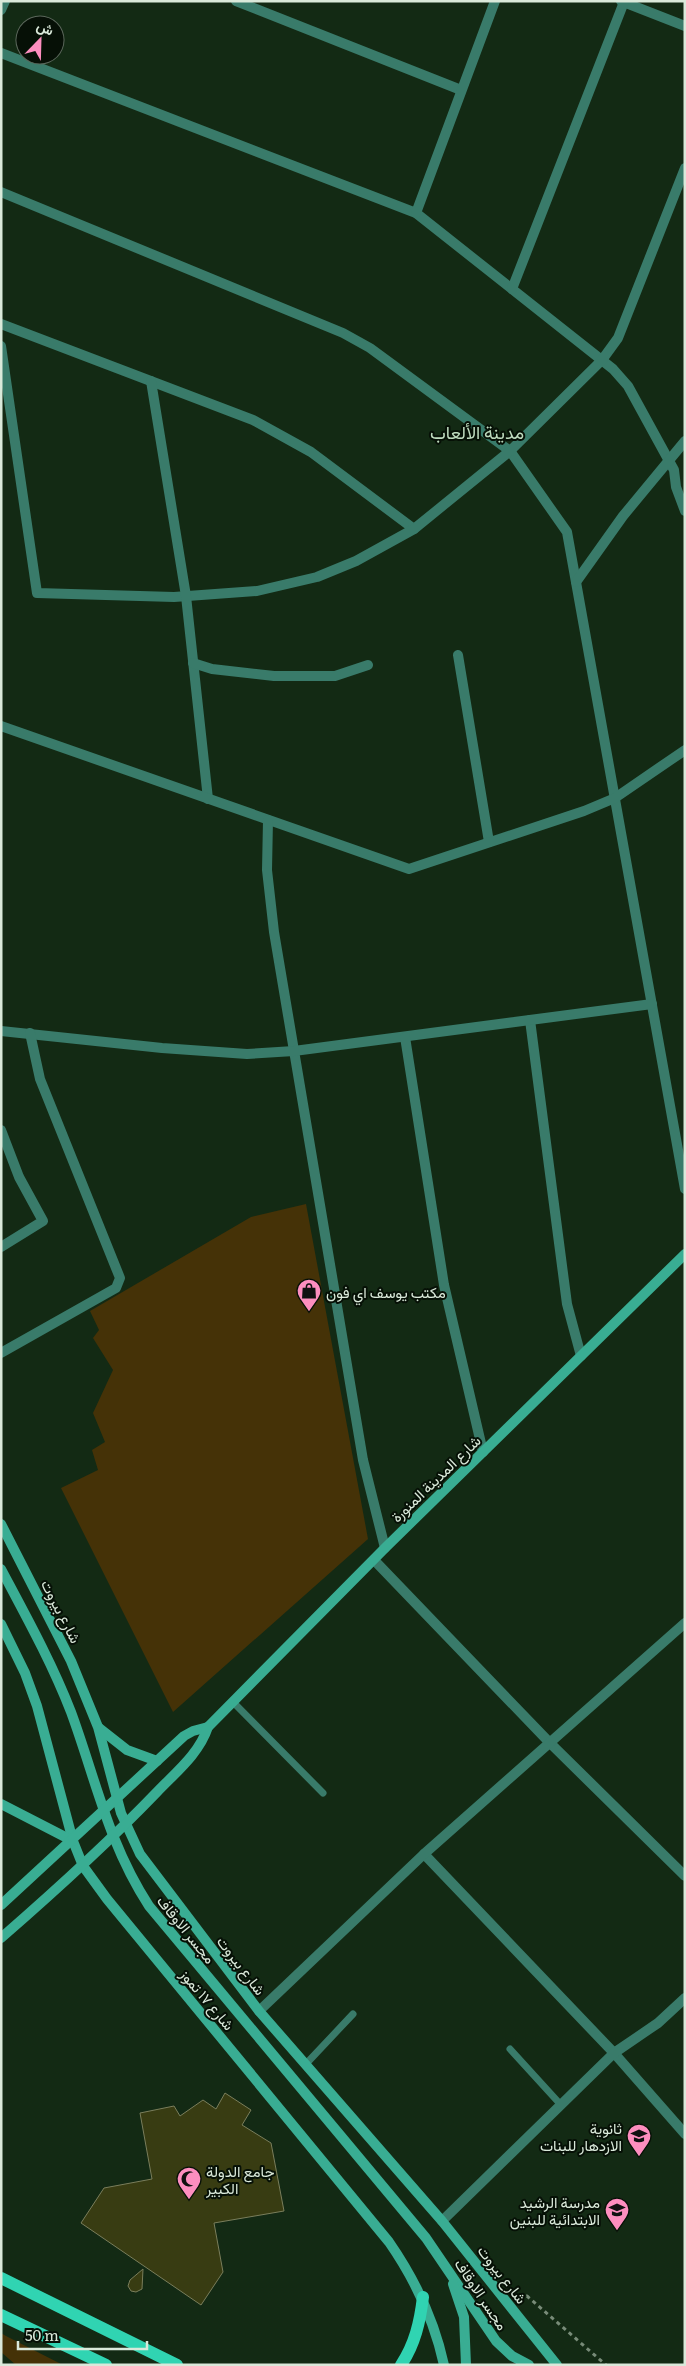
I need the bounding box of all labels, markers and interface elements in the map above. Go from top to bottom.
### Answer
north arrow [15,15,65,65]
text: ش [34,15,57,40]
district label: مدينة الألعاب [430,418,524,445]
shop icon: مكتب يوسف اي فون [296,1278,322,1312]
place label: مكتب يوسف اي فون [326,1280,446,1306]
street label: شارع المدينة المنورة [385,1429,486,1528]
street label: شارع بيروت [35,1575,88,1648]
street label: مجسر الاوقاف [152,1890,222,1968]
street label: شارع بيروت [211,1931,272,2000]
street label: شارع ١٧ تموز [174,1962,241,2036]
place label: ثانوية الازدهار للبنات [540,2116,622,2156]
school or university icon: ثانوية الازدهار للبنات [626,2123,652,2157]
place label: جامع الدولة الكبير [205,2159,275,2199]
mosque icon: جامع الدولة الكبير [176,2166,202,2200]
place label: مدرسة الرشيد الابتدائية للبنين [510,2190,600,2230]
school or university icon: مدرسة الرشيد الابتدائية للبنين [604,2197,630,2231]
street label: شارع بيروت [472,2240,533,2309]
street label: مجسر الاوقاف [449,2254,515,2334]
scale bar [18,2318,146,2350]
text: 50 m [25,2323,59,2346]

